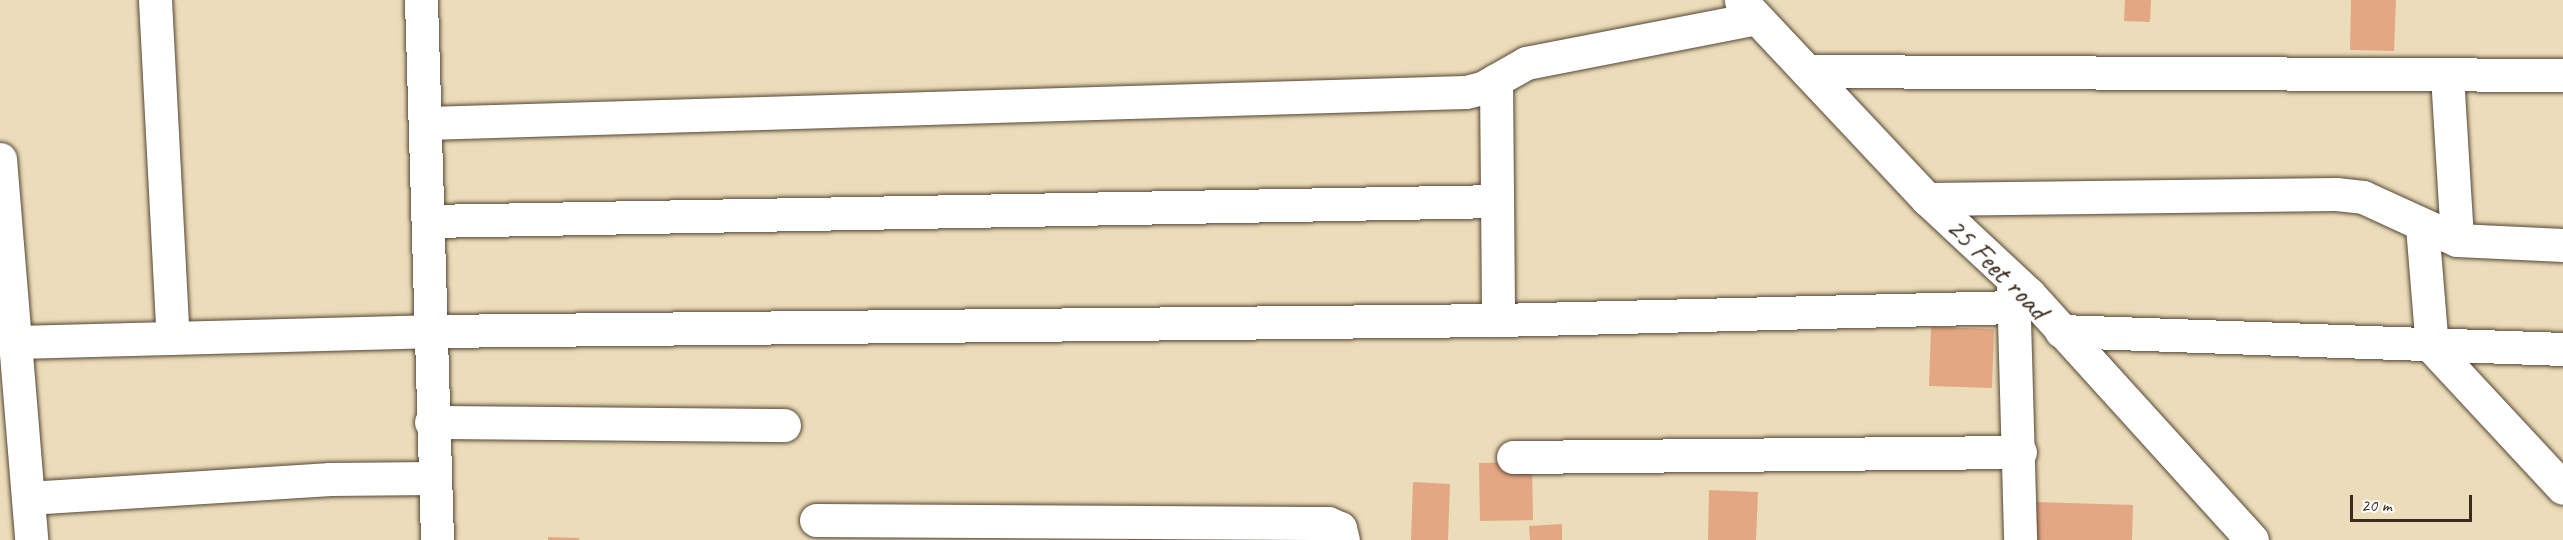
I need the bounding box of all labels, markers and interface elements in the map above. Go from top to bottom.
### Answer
street label: 25 Feet road [1940,210,2056,326]
scale bar [2353,483,2474,521]
text: 20 m [2361,494,2392,516]

